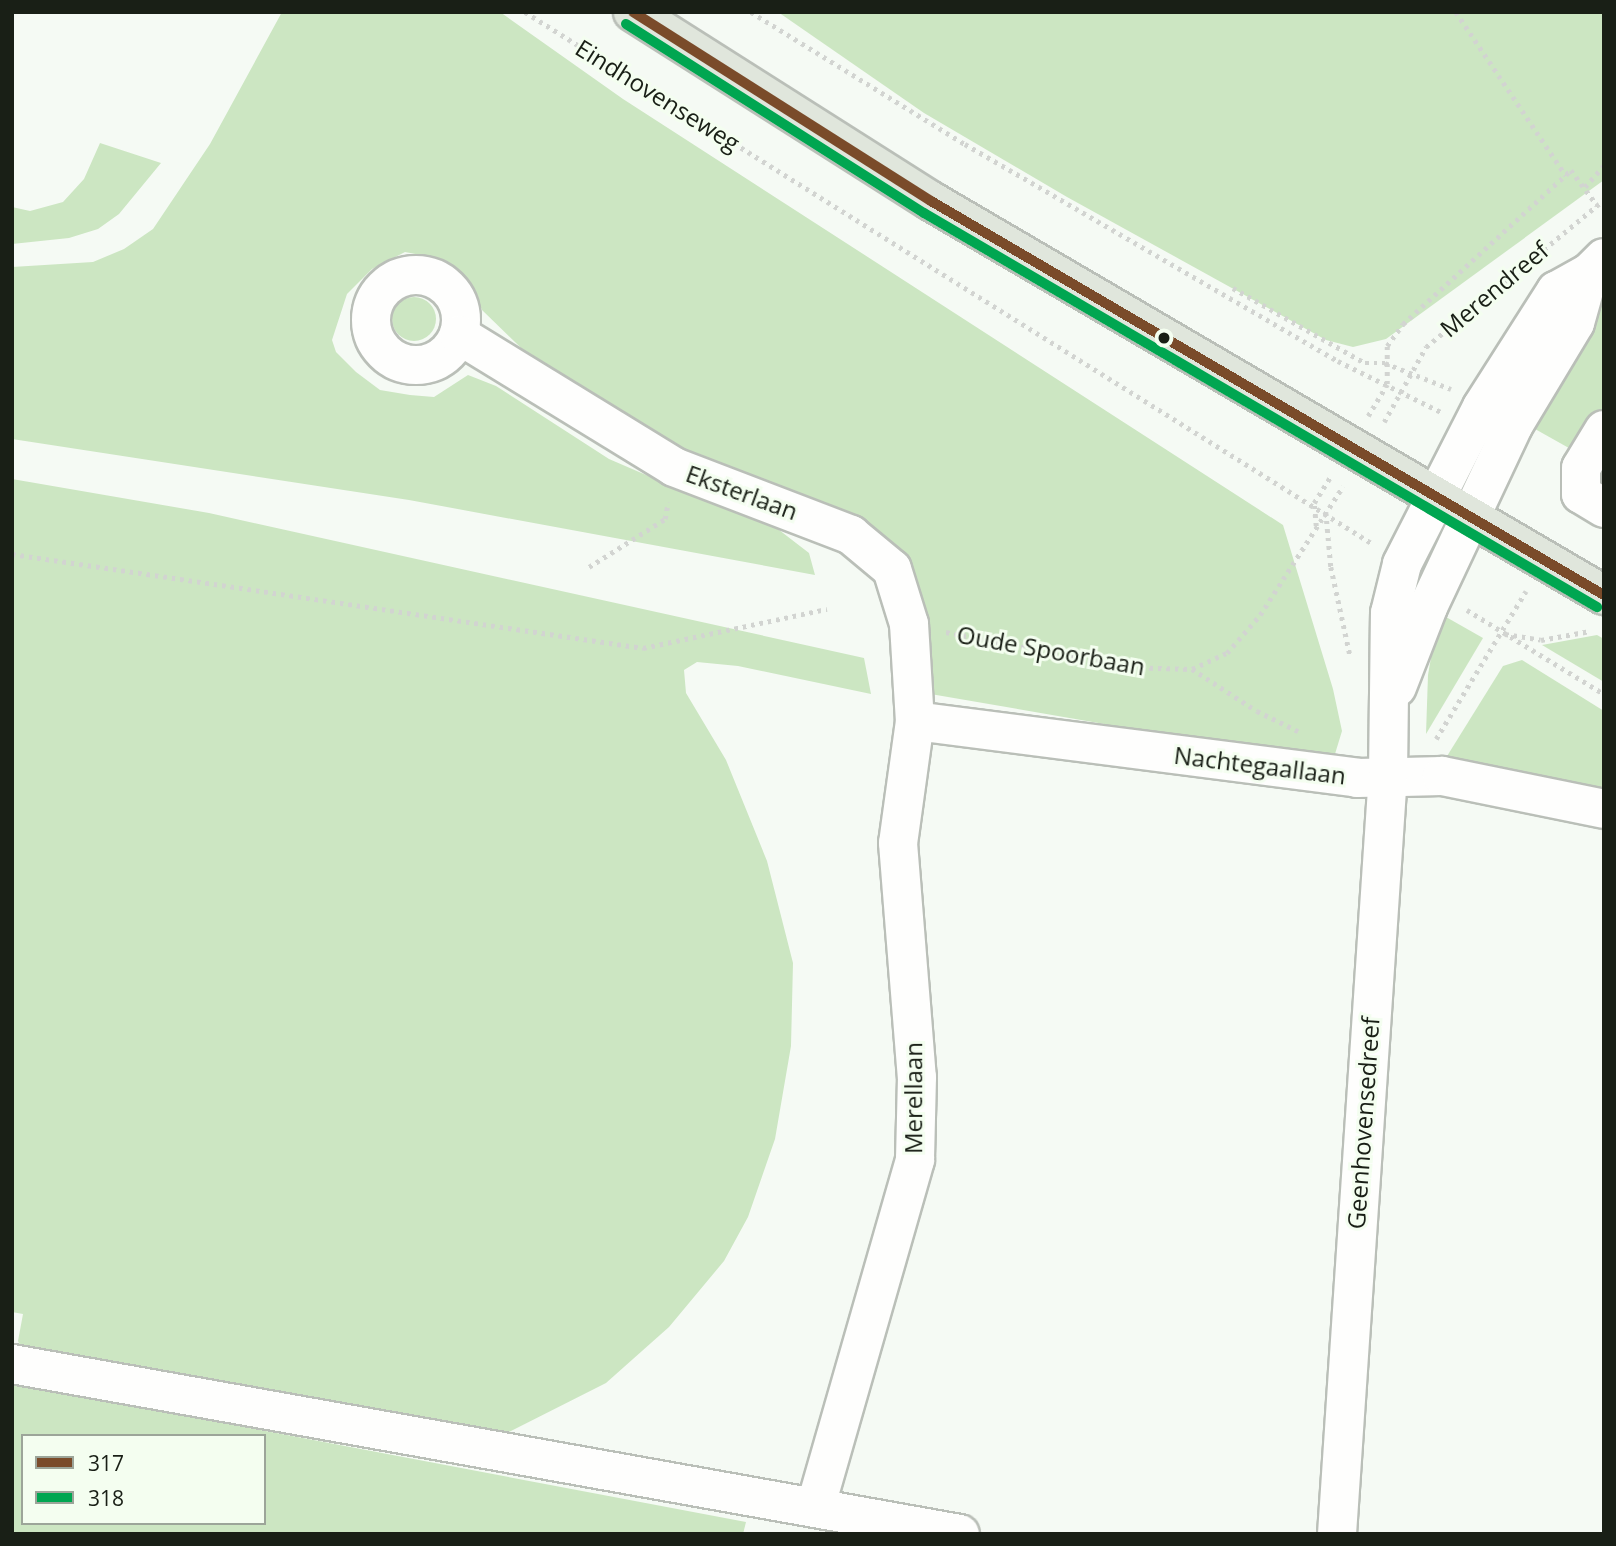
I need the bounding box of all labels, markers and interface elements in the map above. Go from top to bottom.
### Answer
street label: Eindhovenseweg [571,33,745,157]
street label: Merendreef [1434,235,1554,343]
unlabelled marker [1157,331,1171,345]
street label: Eksterlaan [682,459,802,525]
street label: Oude Spoorbaan [955,619,1147,681]
street label: Nachtegaallaan [1172,740,1348,790]
street label: Geenhovensedreef [1341,1016,1385,1230]
street label: Merellaan [899,1042,927,1154]
legend [21,1434,266,1525]
text: 317 [88,1449,124,1477]
text: 318 [88,1484,124,1512]

